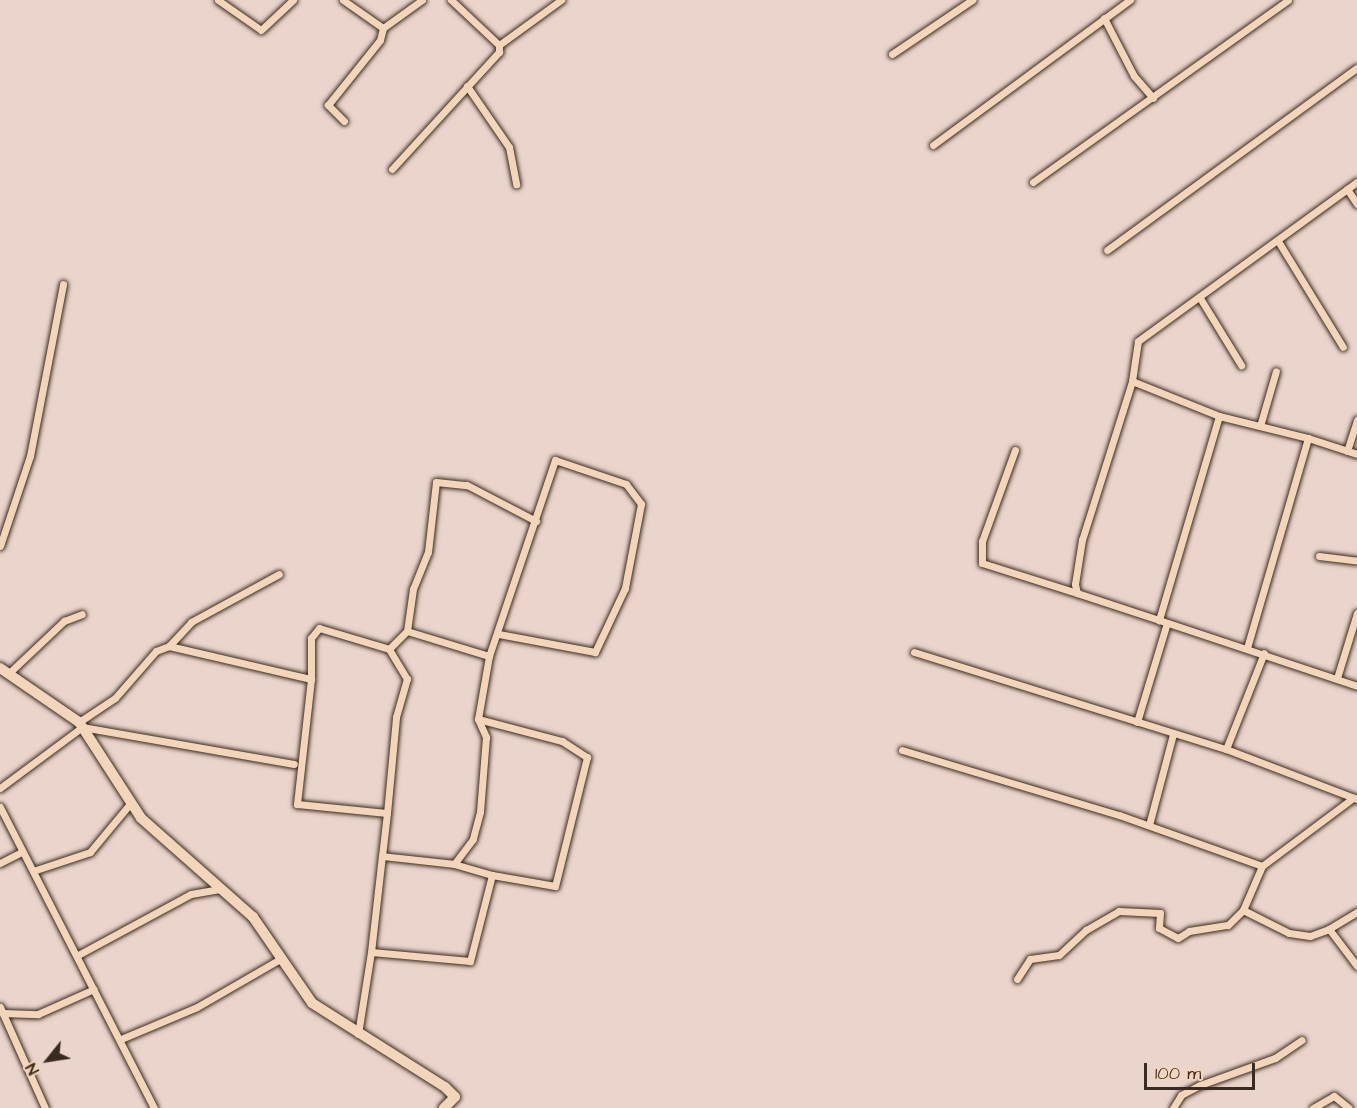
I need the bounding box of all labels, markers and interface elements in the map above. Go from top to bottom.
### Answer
north arrow [18,1030,78,1090]
scale bar [1147,1051,1258,1089]
text: N [20,1059,44,1079]
text: 100 m [1155,1061,1201,1086]

